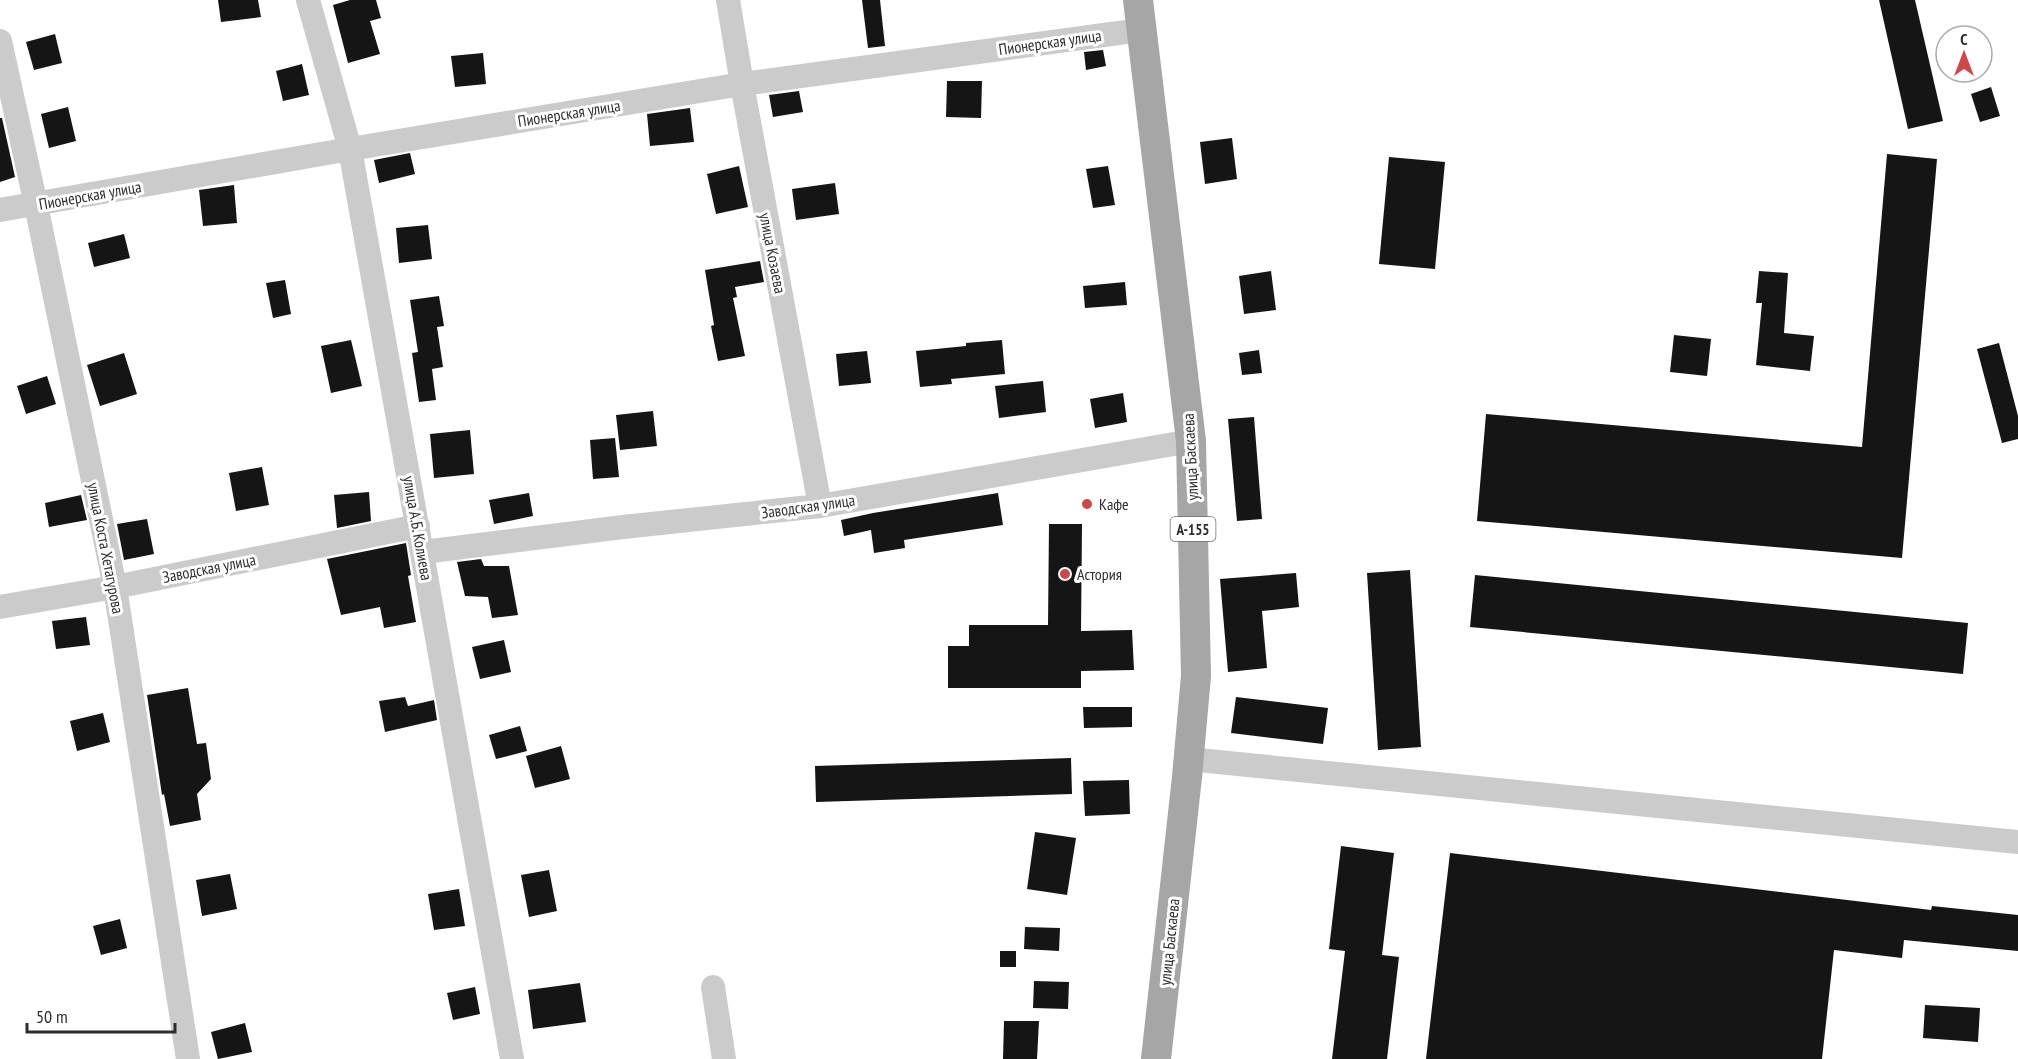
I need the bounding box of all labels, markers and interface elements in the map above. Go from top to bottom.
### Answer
north arrow [1934,24,1994,84]
street label: Пионерская улица [997,25,1103,59]
text: С [1960,29,1968,49]
street label: Пионерская улица [516,95,622,131]
street label: Пионерская улица [37,176,143,214]
street label: улица Козаева [755,211,791,295]
street label: улица Баскаева [1178,413,1202,501]
street label: улица А.Б. Колиева [399,474,437,582]
street label: улица Коста Хетагурова [83,481,129,615]
street label: Заводская улица [760,490,856,522]
place label: Кафе [1099,494,1129,514]
marker: Кафе [1080,497,1094,511]
road number: А-155 [1170,517,1216,541]
street label: Заводская улица [161,549,257,587]
place label: Астория [1077,564,1122,584]
marker: Астория [1058,567,1072,581]
street label: улица Баскаева [1154,897,1184,987]
scale bar [27,996,176,1034]
text: 50 m [36,1005,68,1028]

